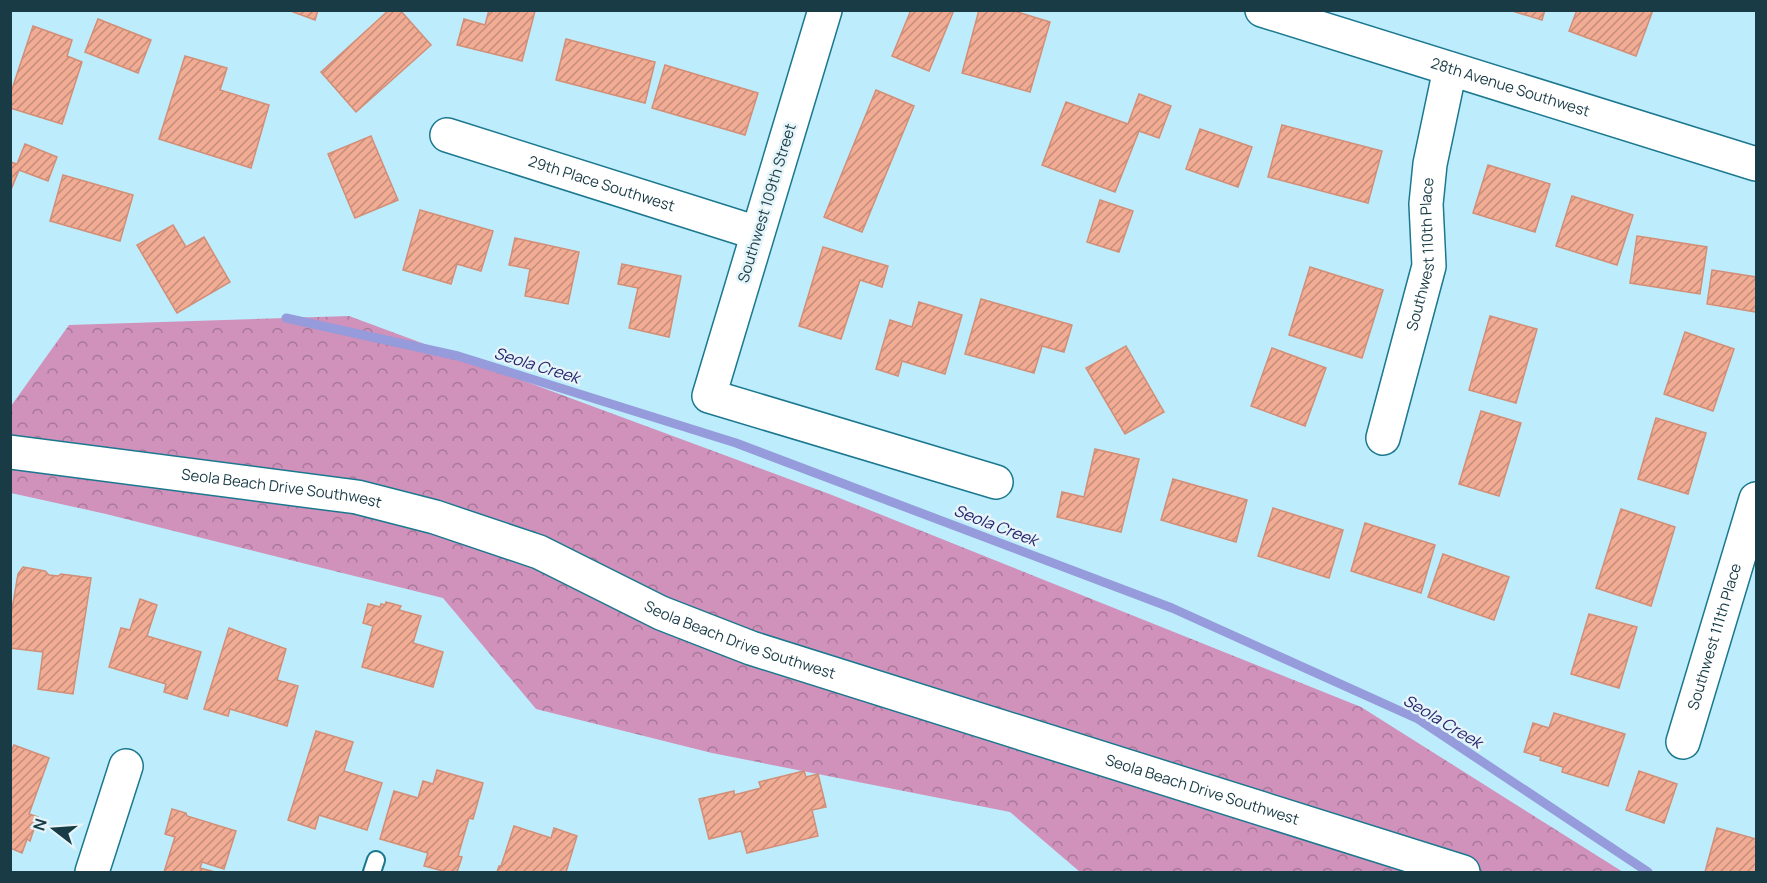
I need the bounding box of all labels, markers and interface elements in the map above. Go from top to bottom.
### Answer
street label: 28th Avenue Southwest [1428,52,1592,122]
street label: Southwest 109th Street [732,121,801,285]
street label: 29th Place Southwest [526,150,677,216]
street label: Southwest 110th Place [1401,176,1439,333]
water label: Seola Creek [492,342,584,389]
street label: Seola Beach Drive Southwest [180,463,384,513]
water label: Seola Creek [951,499,1043,552]
street label: Southwest 111th Place [1682,560,1746,712]
street label: Seola Beach Drive Southwest [641,595,838,684]
water label: Seola Creek [1400,689,1488,754]
street label: Seola Beach Drive Southwest [1103,749,1302,830]
north arrow [24,799,84,859]
text: N [27,816,52,833]

